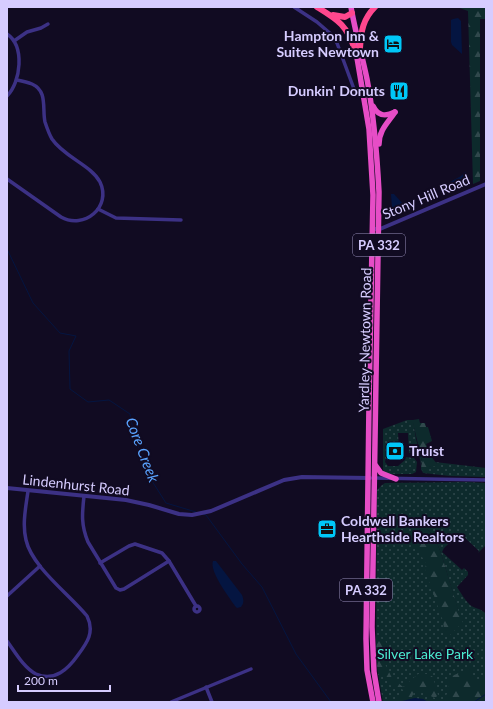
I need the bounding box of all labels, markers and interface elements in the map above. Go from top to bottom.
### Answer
place label: Hampton Inn & Suites Newtown [276,27,380,60]
hotel icon: Hampton Inn & Suites Newtown [382,33,404,55]
restaurant icon: Dunkin' Donuts [388,80,410,102]
place label: Dunkin' Donuts [288,82,385,99]
street label: Stony Hill Road [379,170,472,223]
road number: PA 332 [353,234,405,256]
street label: Yardley-Newtown Road [355,267,374,413]
water label: Core Creek [122,415,164,485]
bank icon: Truist [384,440,406,462]
place label: Truist [409,442,445,459]
street label: Lindenhurst Road [22,470,131,499]
place label: Coldwell Bankers Hearthside Realtors [341,512,464,545]
office icon: Coldwell Bankers Hearthside Realtors [316,518,338,540]
road number: PA 332 [340,579,392,601]
park label: Silver Lake Park [377,645,474,662]
scale bar [18,667,110,693]
text: 200 m [24,673,58,688]

